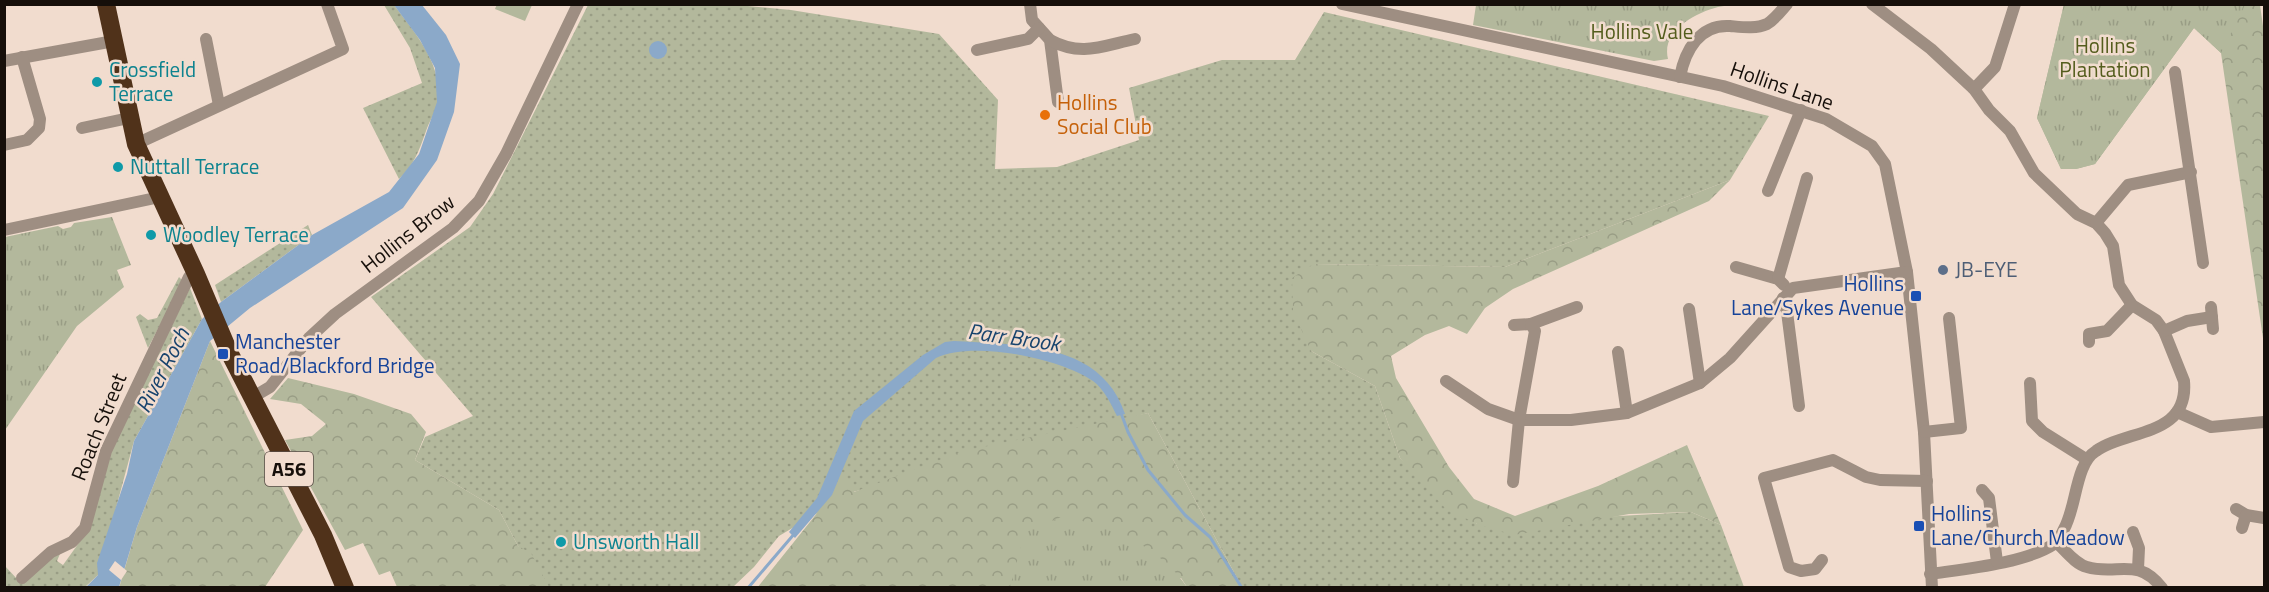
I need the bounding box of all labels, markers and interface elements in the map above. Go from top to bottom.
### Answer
park label: Hollins Vale [1591,15,1693,47]
park label: Hollins Plantation [2059,29,2151,85]
street label: Hollins Lane [1726,52,1838,118]
place label: Crossfield Terrace [109,53,196,109]
marker: Crossfield Terrace [90,75,104,89]
place label: Hollins Social Club [1057,86,1152,142]
marker: Hollins Social Club [1038,108,1052,122]
place label: Nuttall Terrace [130,150,259,182]
marker: Nuttall Terrace [111,160,125,174]
street label: Hollins Brow [353,186,461,280]
place label: Woodley Terrace [163,218,309,250]
marker: Woodley Terrace [144,228,158,242]
place label: JB-EYE [1955,253,2018,285]
marker: JB-EYE [1936,263,1950,277]
place label: Hollins Lane/Sykes Avenue [1731,267,1904,323]
marker: Hollins Lane/Sykes Avenue [1909,289,1923,303]
water label: Parr Brook [966,314,1064,361]
water label: River Roch [126,321,198,419]
place label: Manchester Road/Blackford Bridge [235,325,435,381]
marker: Manchester Road/Blackford Bridge [216,347,230,361]
street label: Roach Street [62,367,134,485]
road number: A56 [265,452,313,486]
place label: Hollins Lane/Church Meadow [1931,497,2125,553]
marker: Hollins Lane/Church Meadow [1912,519,1926,533]
place label: Unsworth Hall [573,525,699,557]
marker: Unsworth Hall [554,535,568,549]

